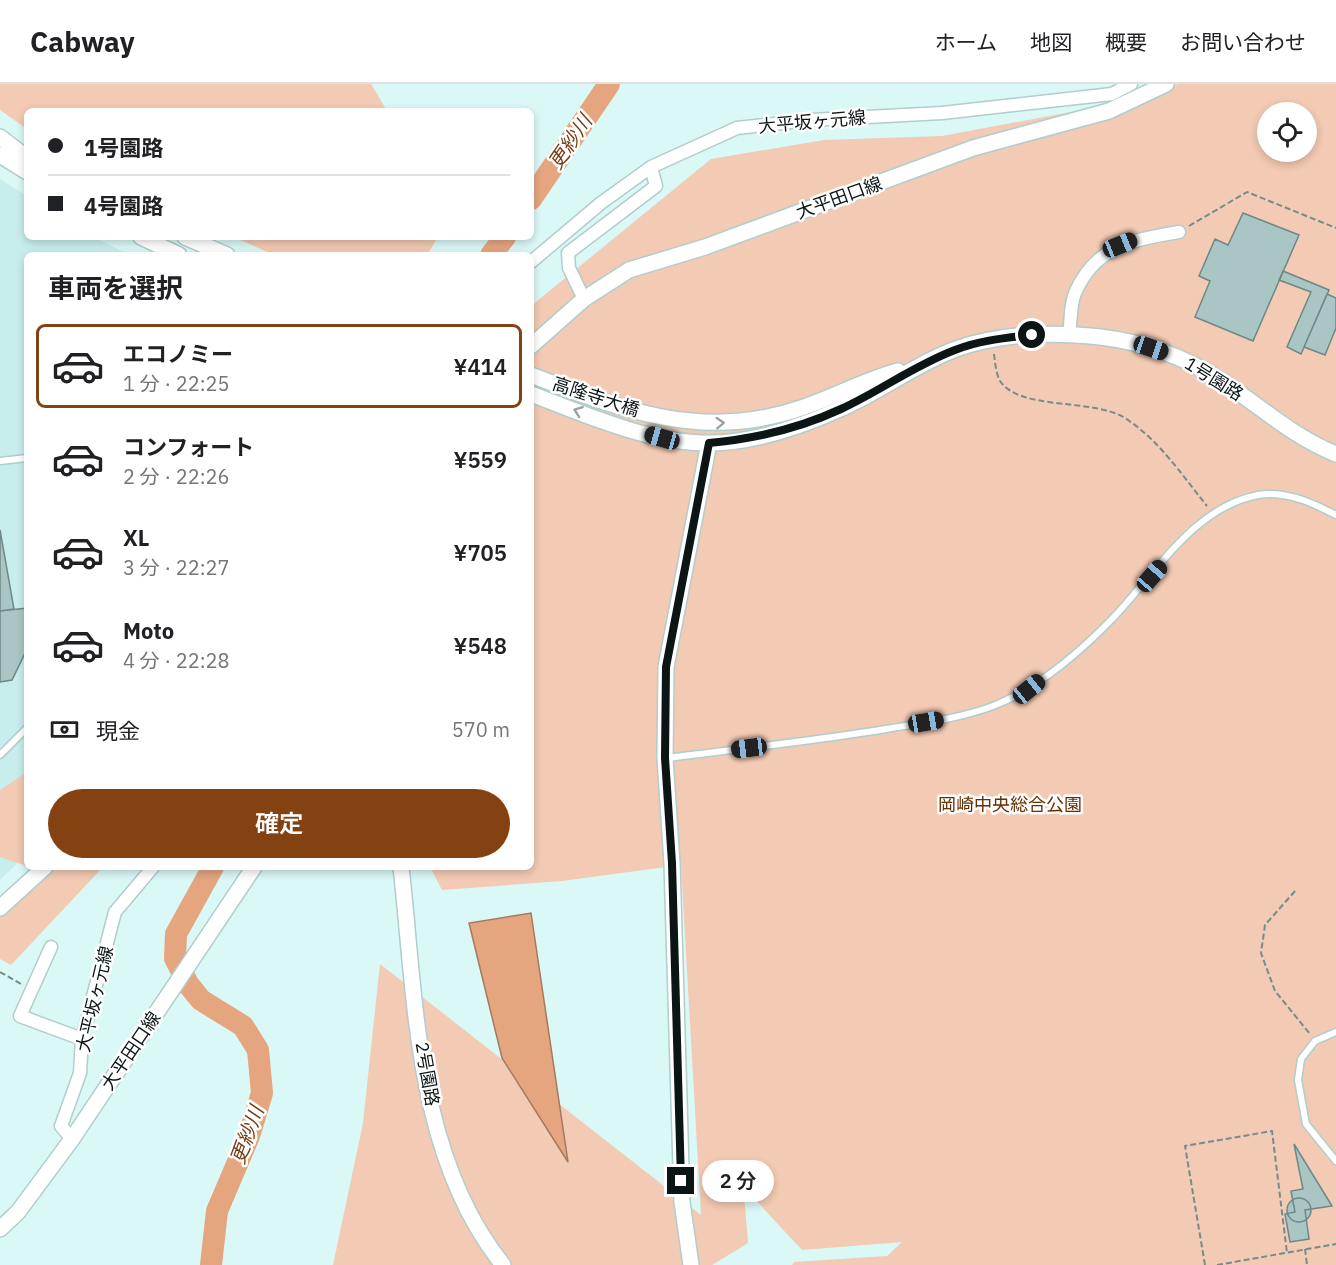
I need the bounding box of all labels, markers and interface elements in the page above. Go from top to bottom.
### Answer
text: Cabway [30,23,135,60]
text: ホーム [935,28,997,56]
text: 地図 [1030,28,1072,56]
text: 概要 [1105,28,1147,56]
text: お問い合わせ [1180,28,1306,56]
map controls [1257,102,1317,162]
button: locate [1257,102,1317,162]
street label: 大平坂ヶ元線 [757,105,867,138]
water label: 更紗川 [542,108,599,174]
text: 1号園路 [84,133,163,162]
street label: 大平田口線 [793,171,885,224]
text: 4号園路 [84,191,163,220]
car [1100,230,1140,260]
text: 車両を選択 [48,270,183,305]
route start [1018,321,1045,348]
car [1131,334,1171,362]
icon: car [51,339,105,393]
text: エコノミー [123,339,233,368]
text: ¥414 [453,352,507,381]
street label: 1号園路 [1181,352,1248,406]
text: 1 分 · 22:25 [123,370,230,397]
street label: 高隆寺大橋 [550,372,643,421]
one-way arrow [573,406,583,419]
one-way arrow [716,417,725,430]
car [642,424,682,452]
icon: car [51,432,105,486]
text: コンフォート [123,432,254,461]
text: ¥559 [453,445,507,474]
text: 2 分 · 22:26 [123,463,230,490]
text: XL [123,523,149,552]
icon: car [51,525,105,579]
text: ¥705 [453,538,507,567]
text: 3 分 · 22:27 [123,554,230,581]
car [1133,557,1171,595]
text: Moto [123,616,174,645]
icon: car [51,618,105,672]
text: ¥548 [453,631,507,660]
text: 4 分 · 22:28 [123,647,230,674]
car [1009,671,1049,707]
car [907,710,945,734]
icon: cash [48,713,81,746]
text: 現金 [96,716,140,745]
text: 570 m [452,716,510,743]
car [730,737,768,759]
button: 確定 [48,789,510,858]
park label: 岡崎中央総合公園 [938,793,1082,816]
street label: 大平坂ヶ元線 [71,944,118,1054]
street label: 大平田口線 [96,1007,165,1094]
street label: 2号園路 [411,1040,444,1108]
water label: 更紗川 [224,1100,270,1168]
callout: 2 分 [702,1160,774,1202]
route end [667,1167,694,1194]
text: 2 分 [720,1167,756,1194]

